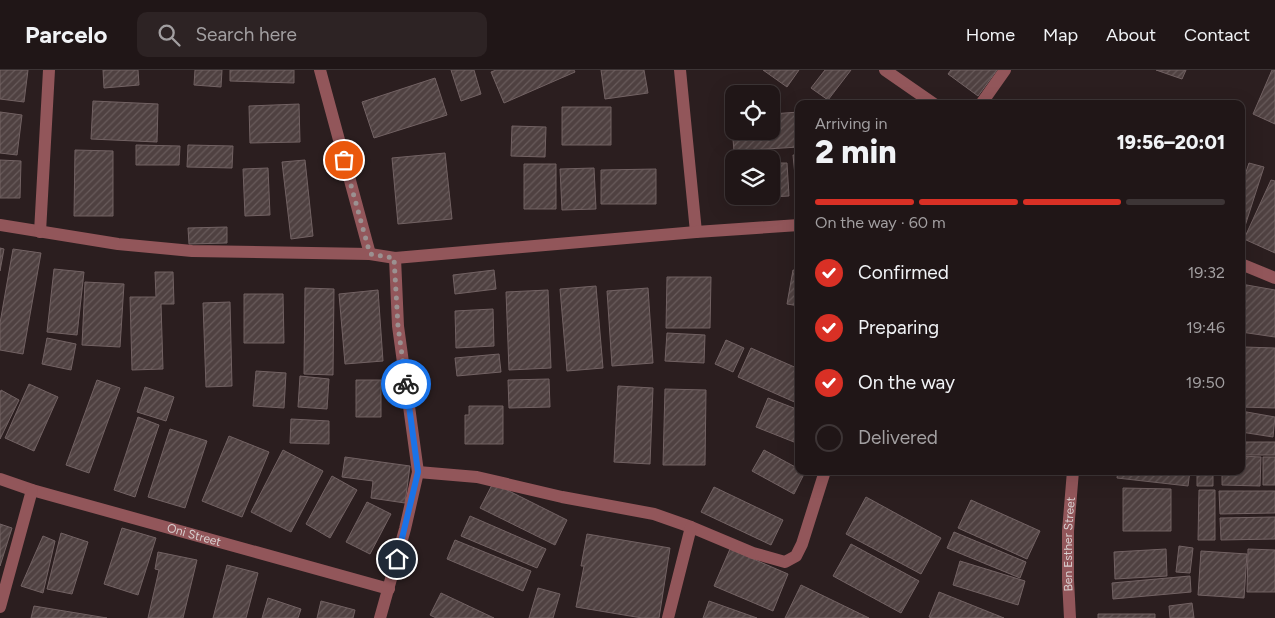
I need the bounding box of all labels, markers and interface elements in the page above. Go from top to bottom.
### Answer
search box [137,12,487,57]
text: Parcelo [25,20,107,49]
icon: search [155,21,183,49]
text: Search here [195,23,297,46]
text: Home [966,24,1015,46]
text: Map [1043,24,1078,46]
text: About [1106,24,1156,46]
text: Contact [1184,24,1250,46]
map controls [725,85,780,205]
button: locate [725,85,780,140]
text: Arriving in [815,114,887,133]
text: 19:56–20:01 [1117,131,1225,154]
text: 2 min [815,133,897,171]
pin [323,139,365,181]
icon: bag [330,146,358,174]
button: layers [725,150,780,205]
text: On the way · 60 m [815,213,946,232]
icon: check [815,259,843,287]
text: Confirmed [858,261,949,284]
text: 19:32 [1188,263,1225,282]
icon: check [815,314,843,342]
text: Preparing [858,316,939,339]
text: 19:46 [1186,318,1225,337]
courier [381,359,431,409]
icon: check [815,369,843,397]
icon: bike [392,370,420,398]
text: On the way [858,371,955,394]
text: 19:50 [1186,373,1225,392]
text: Delivered [858,426,938,449]
street label: Ben Esther Street [1061,496,1078,592]
street label: Oni Street [165,521,223,549]
pin [376,538,418,580]
icon: home [383,545,411,573]

